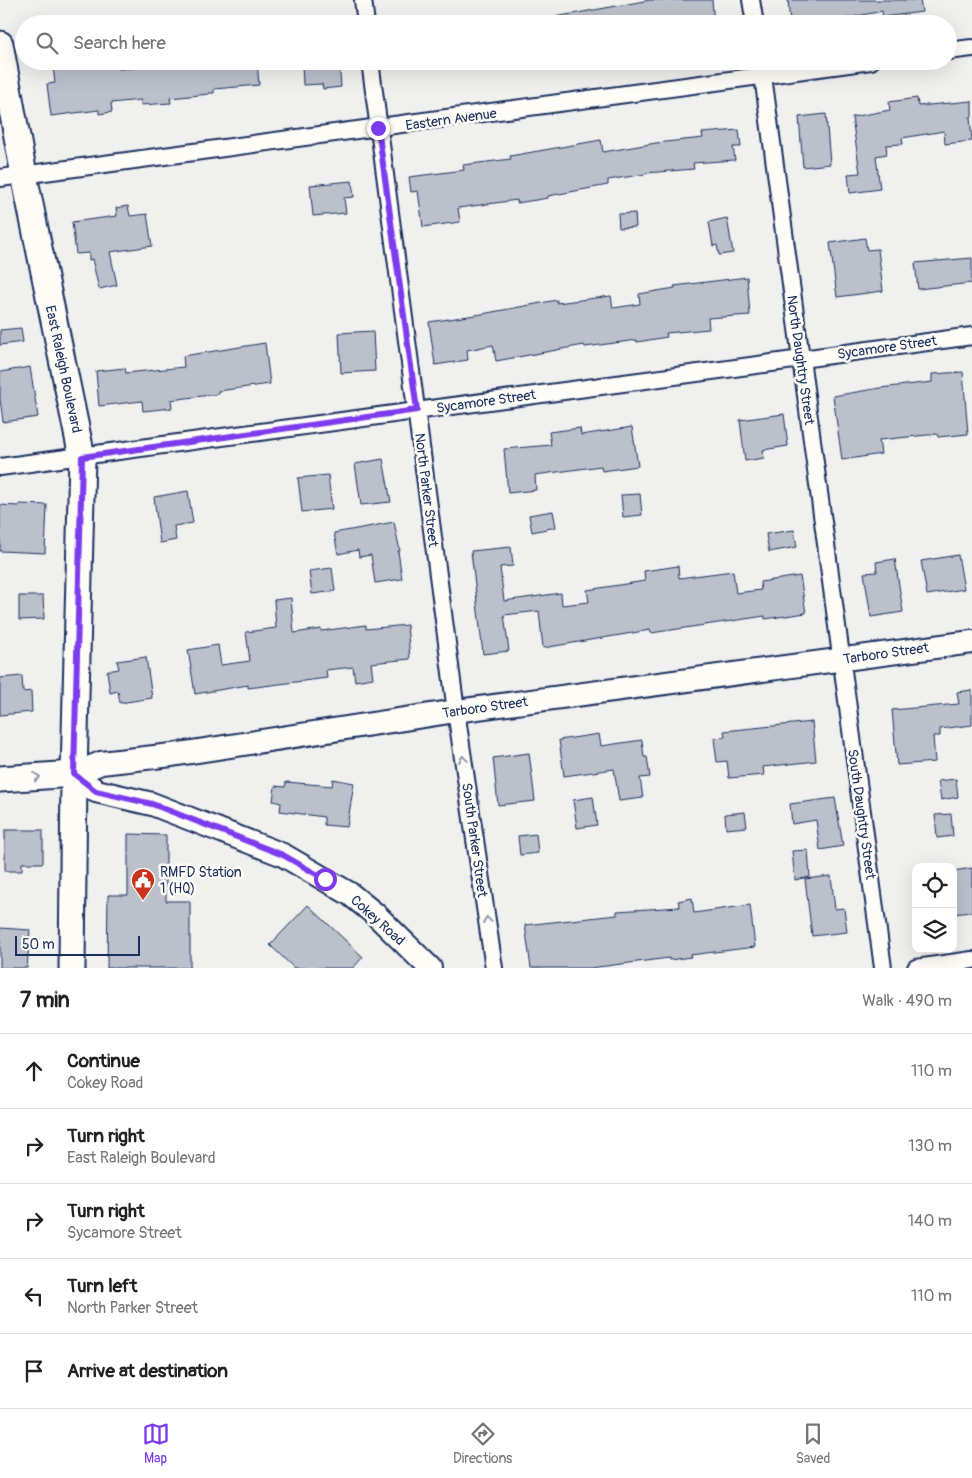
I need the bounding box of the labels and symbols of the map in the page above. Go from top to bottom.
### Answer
street label: Eastern Avenue [405,105,498,134]
route end [367,117,390,140]
street label: North Daughtry Street [783,294,818,426]
street label: East Raleigh Boulevard [42,304,85,435]
street label: Sycamore Street [836,332,938,363]
street label: Sycamore Street [435,386,537,417]
street label: North Parker Street [411,432,442,548]
street label: Tarboro Street [842,639,930,668]
street label: Tarboro Street [441,693,529,722]
street label: South Daughtry Street [844,748,879,881]
one-way arrow [459,755,469,763]
one-way arrow [33,771,41,782]
street label: South Parker Street [458,782,491,899]
place label: RMFD Station 1 (HQ) [160,864,242,897]
public building icon: RMFD Station 1 (HQ) [130,867,156,901]
route start [314,868,337,891]
street label: Cokey Road [347,892,408,949]
one-way arrow [482,915,493,923]
scale bar [15,933,140,956]

